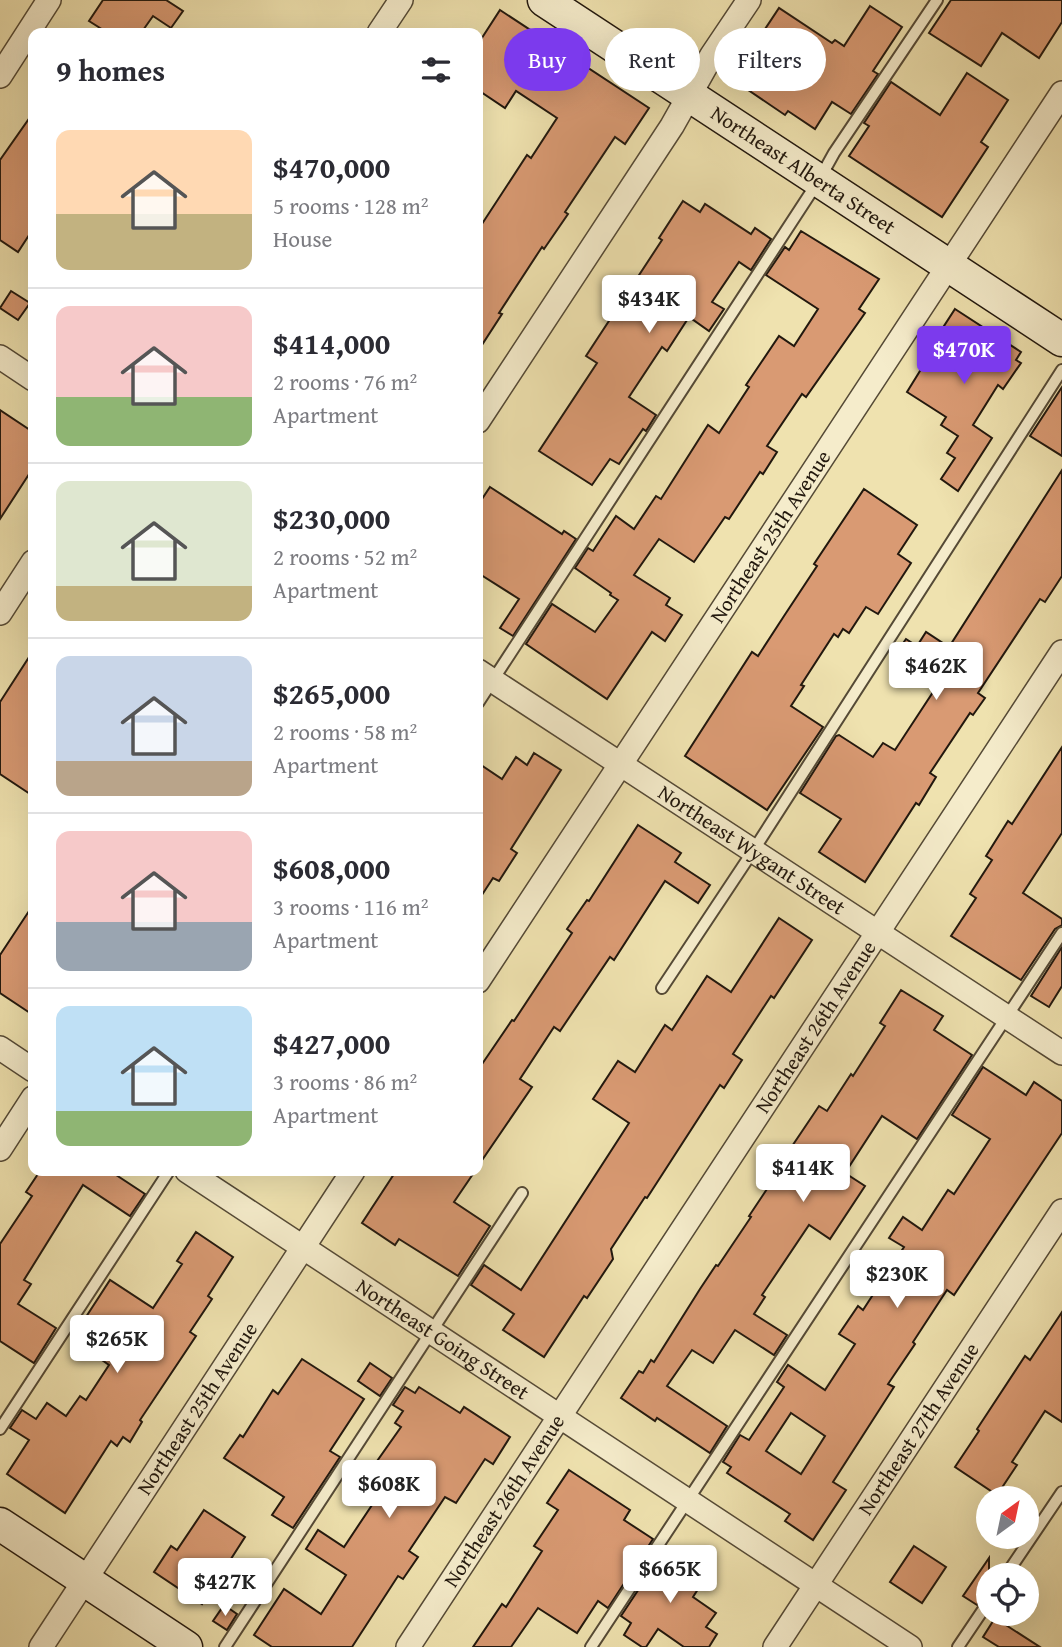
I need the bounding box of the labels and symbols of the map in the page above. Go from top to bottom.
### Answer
street label: Northeast Alberta Street [705,98,903,242]
pin: $434K [600,276,698,335]
pin: $470K [915,326,1013,386]
street label: Northeast 25th Avenue [702,444,838,629]
pin: $462K [887,642,985,702]
street label: Northeast Wygant Street [652,777,852,923]
street label: Northeast 26th Avenue [747,934,883,1119]
pin: $414K [754,1144,852,1204]
pin: $230K [848,1250,946,1310]
street label: Northeast Going Street [350,1270,536,1408]
pin: $265K [68,1316,166,1375]
street label: Northeast 25th Avenue [129,1316,265,1501]
street label: Northeast 27th Avenue [850,1336,986,1521]
street label: Northeast 26th Avenue [435,1408,572,1593]
pin: $608K [340,1460,438,1520]
north arrow [976,1486,1040,1549]
pin: $665K [621,1546,719,1605]
pin: $427K [176,1558,274,1618]

